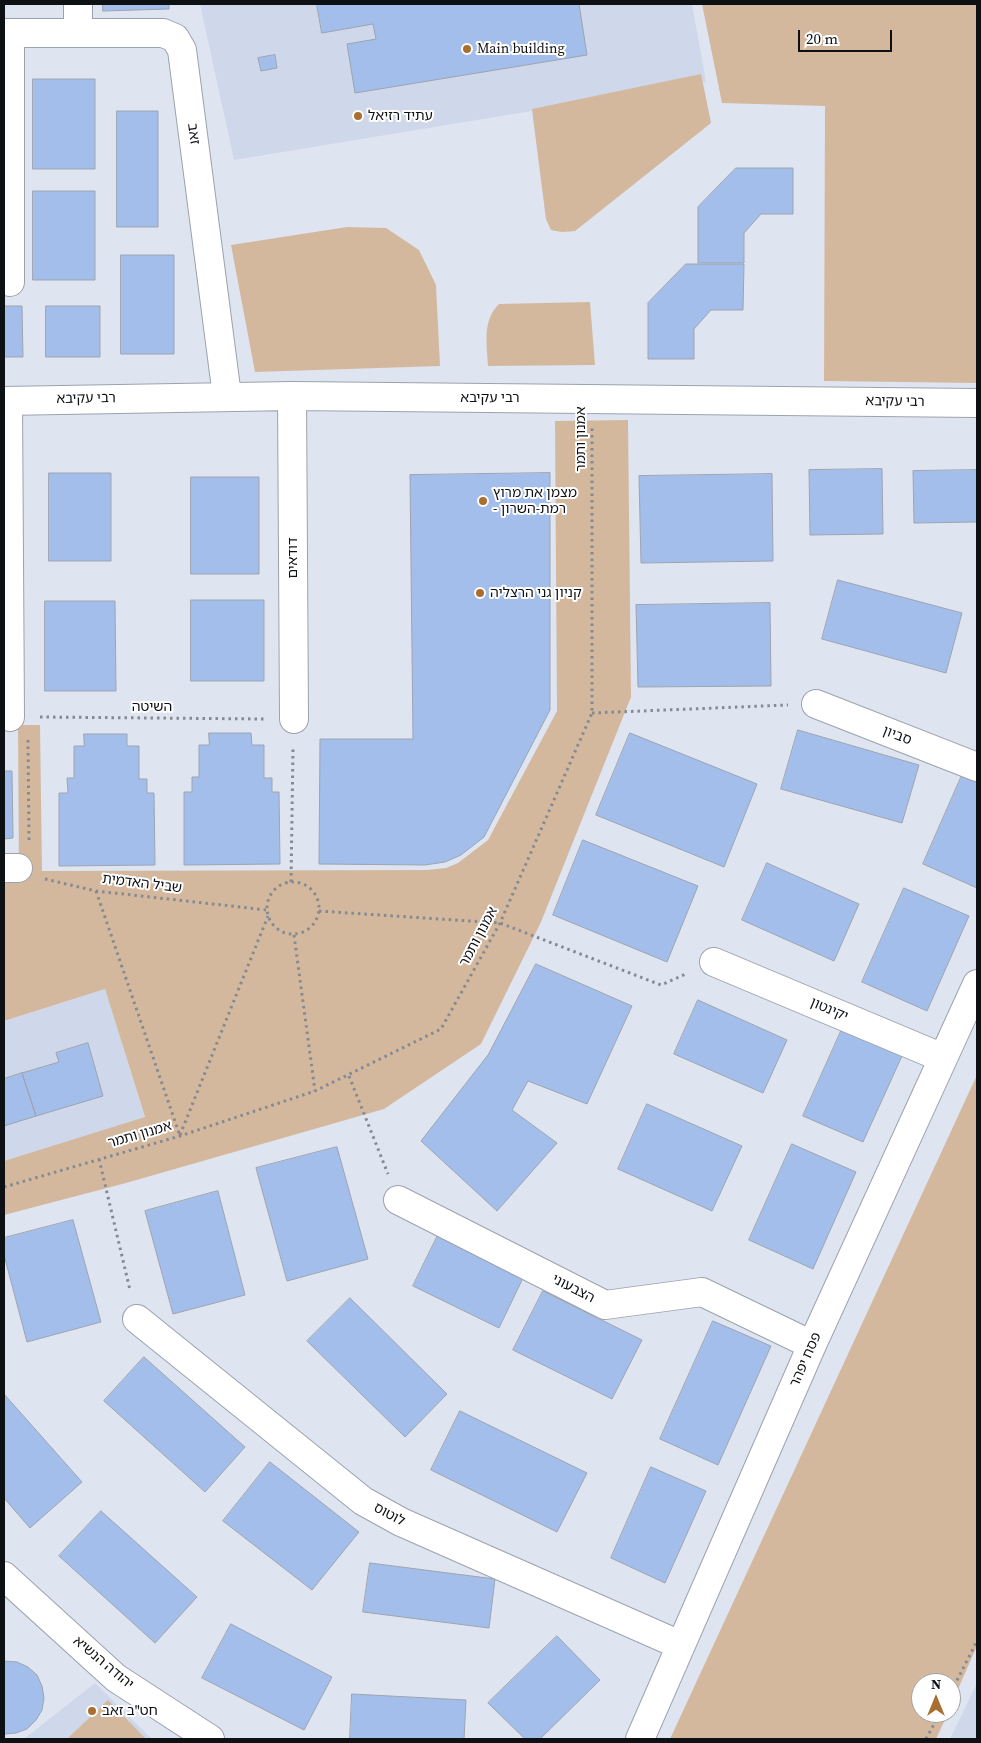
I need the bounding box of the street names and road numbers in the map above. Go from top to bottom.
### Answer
street label: זאב [183,122,203,146]
street label: רבי עקיבא [56,390,116,408]
street label: רבי עקיבא [460,390,520,406]
street label: רבי עקיבא [865,393,925,411]
street label: אמנון ותמר [573,406,589,472]
street label: דודאים [285,537,301,579]
street label: השיטה [132,699,172,715]
street label: סביון [880,723,914,749]
street label: שביל האדמית [101,871,183,897]
street label: אמנון ותמר [456,904,502,970]
street label: יקינטון [807,994,851,1026]
street label: אמנון ותמר [106,1118,174,1152]
street label: הצבעוני [549,1271,597,1307]
street label: פסח יפהר [786,1330,826,1390]
street label: לוטוס [370,1500,408,1530]
street label: יהודה הנשיא [69,1633,137,1693]

